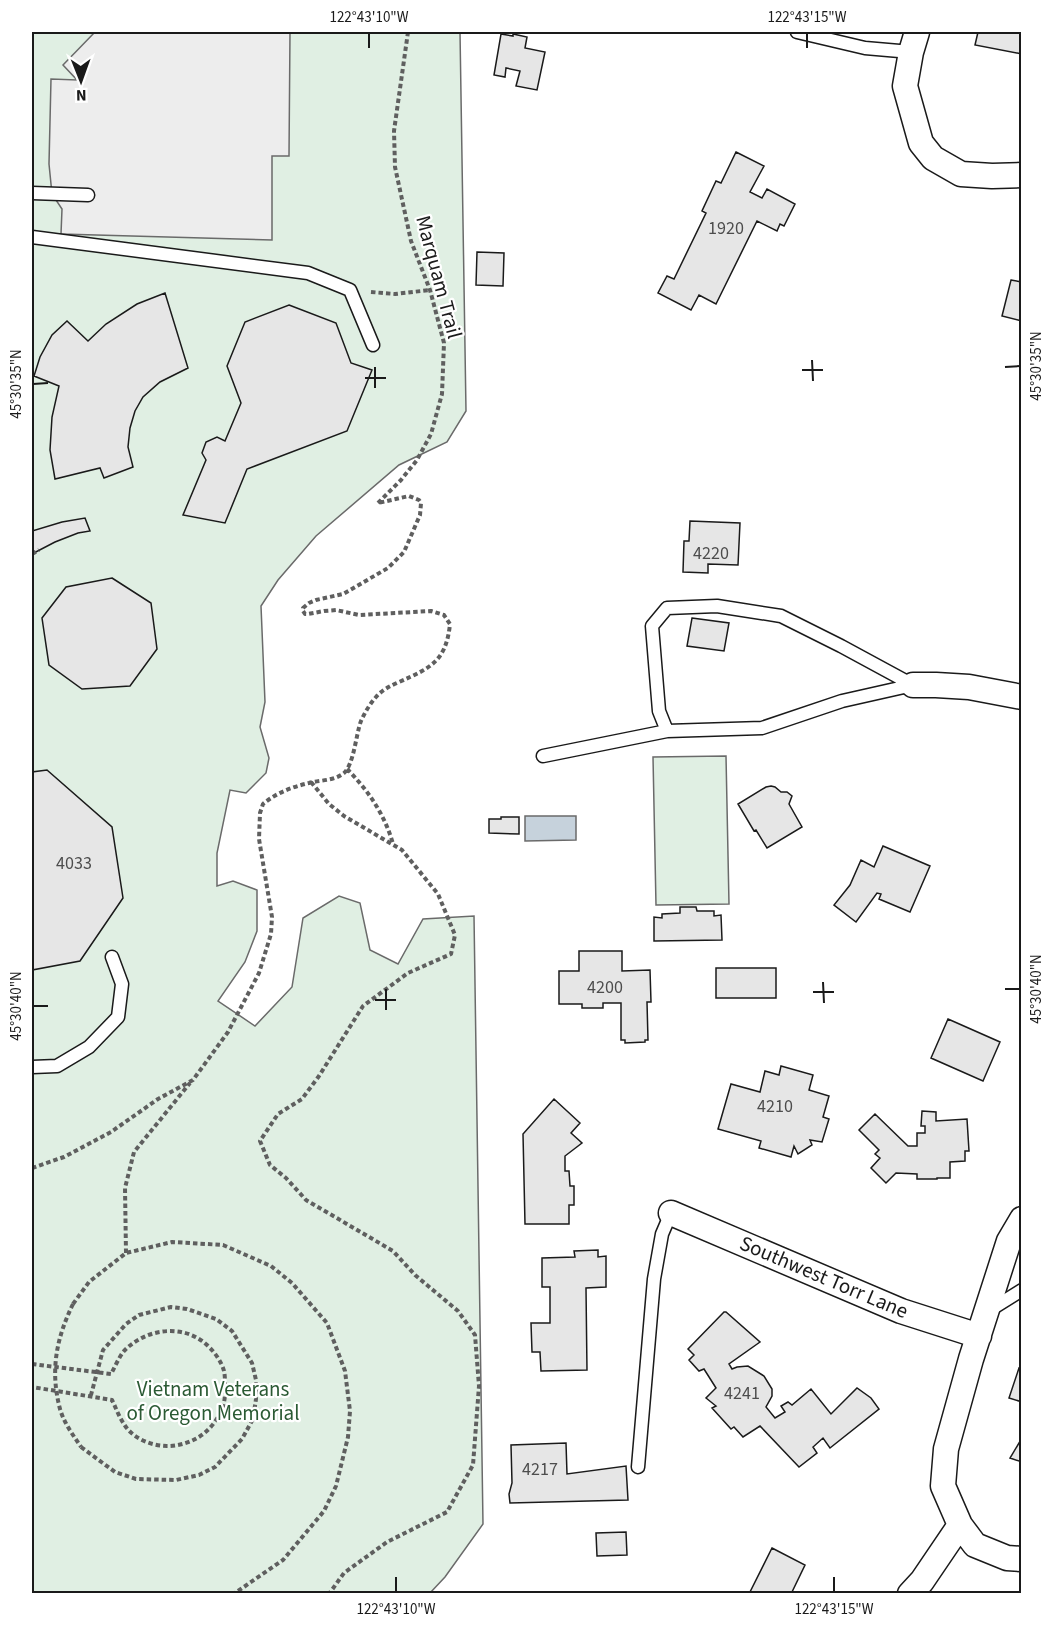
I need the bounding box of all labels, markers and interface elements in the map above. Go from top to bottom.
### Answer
text: 122°43'10"W [329,7,409,28]
text: 122°43'15"W [767,7,847,28]
north arrow [51,51,111,111]
text: N [76,84,87,106]
street label: Marquam Trail [408,212,470,342]
house number: 1920 [708,216,744,241]
text: 45°30'35"N [1026,331,1047,401]
text: 45°30'35"N [6,349,27,419]
house number: 4220 [693,541,729,566]
house number: 4033 [56,851,92,876]
text: 45°30'40"N [1026,954,1047,1024]
text: 45°30'40"N [6,971,27,1041]
house number: 4200 [587,975,623,1000]
house number: 4210 [757,1094,793,1119]
street label: Southwest Torr Lane [735,1228,913,1326]
park label: Vietnam Veterans of Oregon Memorial [126,1374,300,1428]
house number: 4241 [724,1381,760,1406]
house number: 4217 [522,1457,558,1482]
text: 122°43'10"W [356,1599,436,1620]
text: 122°43'15"W [794,1599,874,1620]

